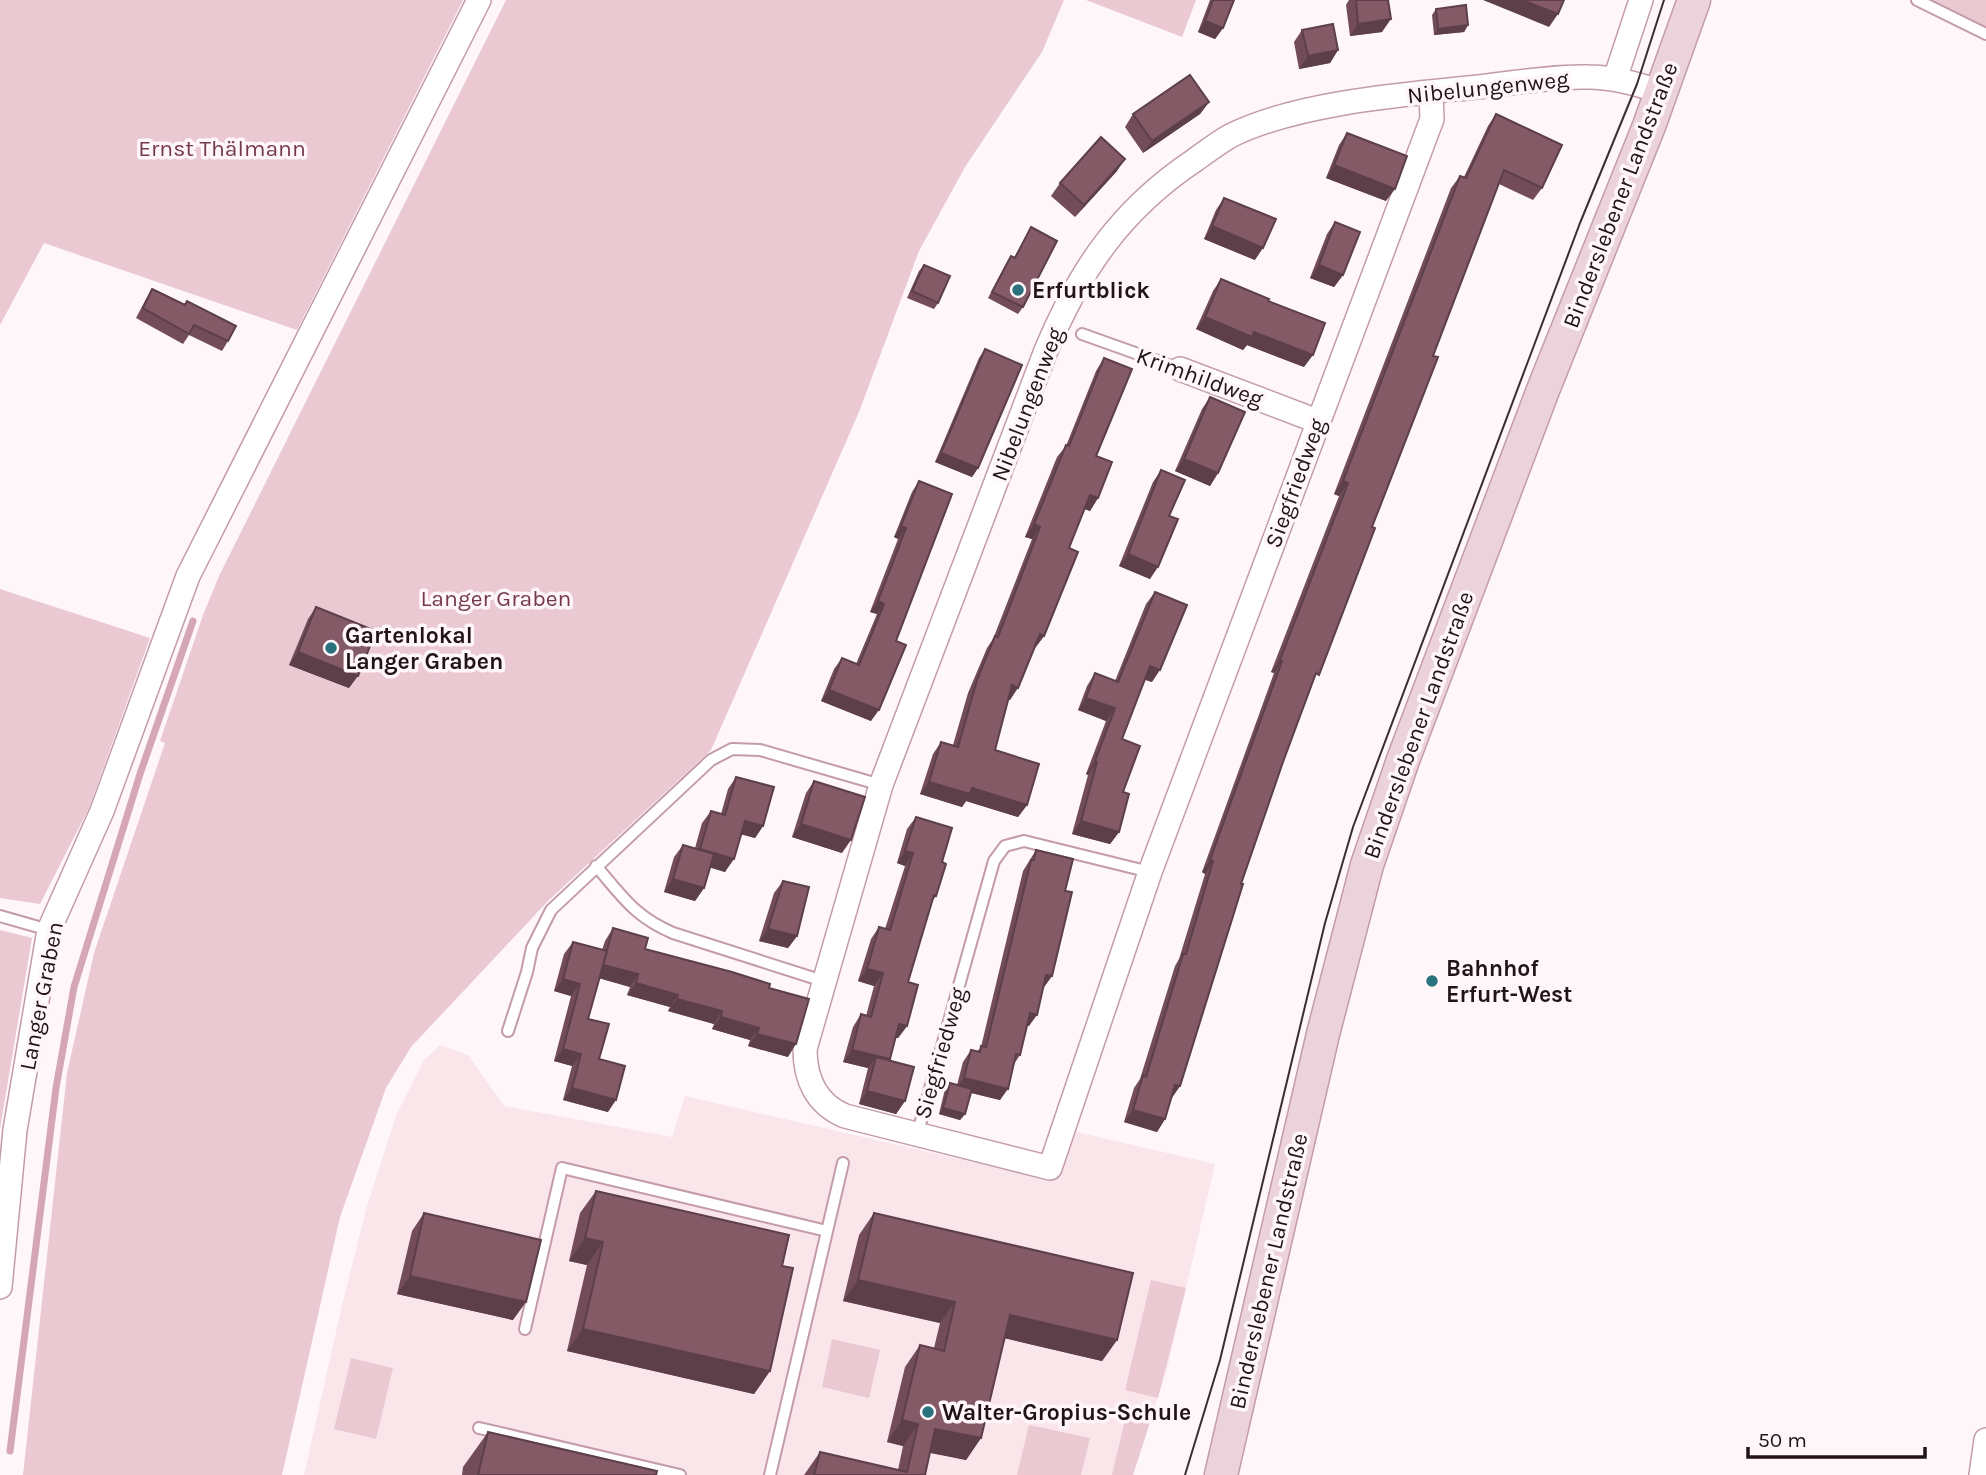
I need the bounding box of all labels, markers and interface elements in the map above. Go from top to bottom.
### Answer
street label: Binderslebener Landstraße [1557,58,1684,332]
street label: Nibelungenweg [1406,66,1570,109]
park label: Ernst Thälmann [138,135,306,162]
place label: Erfurtblick [1032,277,1150,304]
marker: Erfurtblick [1010,282,1026,298]
street label: Nibelungenweg [986,324,1069,485]
street label: Krimhildweg [1133,342,1267,413]
street label: Siegfriedweg [1260,415,1331,551]
park label: Langer Graben [421,585,571,612]
street label: Binderslebener Landstraße [1357,588,1479,863]
place label: Gartenlokal Langer Graben [345,622,503,675]
marker: Gartenlokal Langer Graben [323,640,339,656]
street label: Langer Graben [14,919,69,1073]
place label: Bahnhof Erfurt-West [1446,955,1572,1008]
marker: Bahnhof Erfurt-West [1424,973,1440,989]
street label: Siegfriedweg [909,984,972,1122]
street label: Binderslebener Landstraße [1224,1130,1313,1412]
place label: Walter-Gropius-Schule [942,1399,1191,1426]
marker: Walter-Gropius-Schule [920,1404,936,1420]
scale bar [1748,1416,1925,1460]
text: 50 m [1758,1428,1807,1452]

